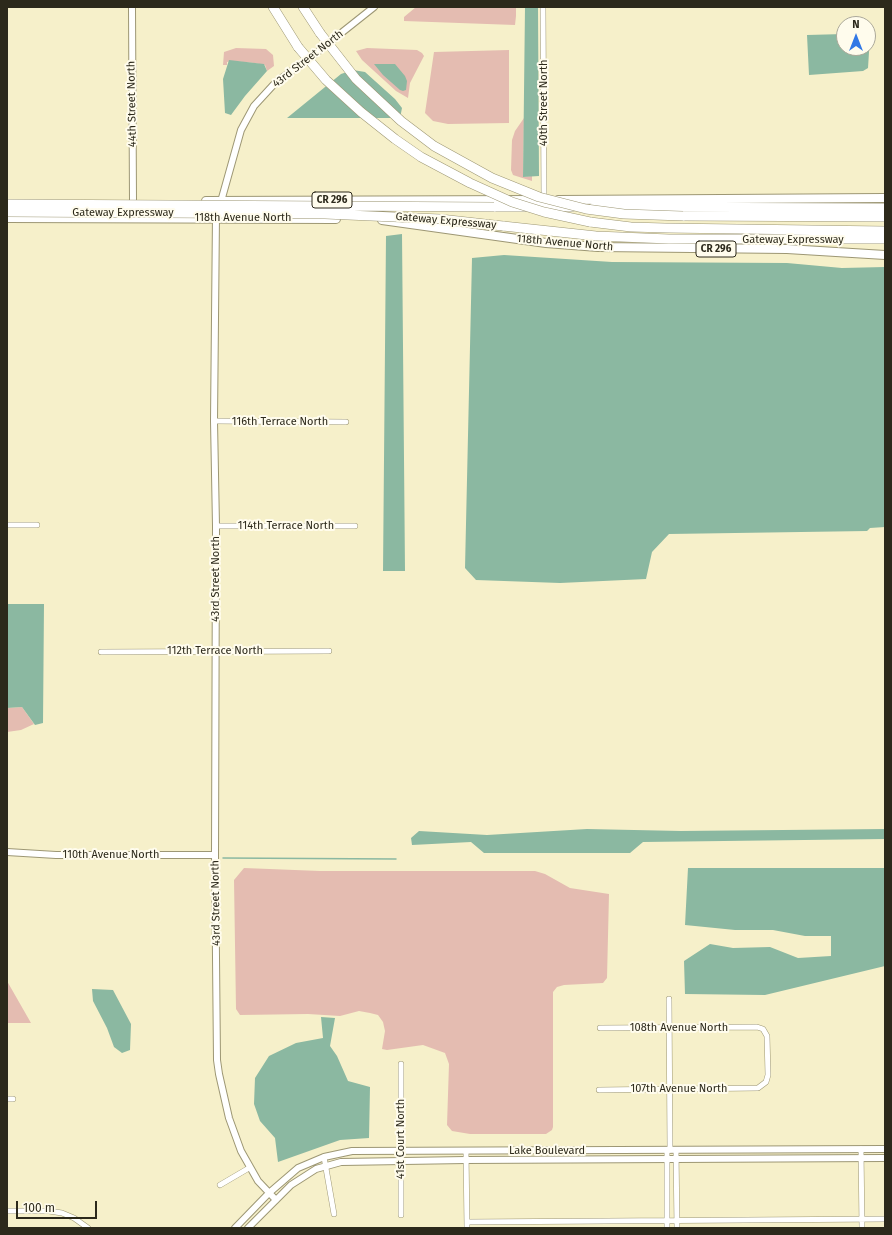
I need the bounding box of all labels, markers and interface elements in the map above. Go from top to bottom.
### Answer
north arrow [836,16,876,56]
text: N [852,18,860,31]
street label: 43rd Street North [270,27,346,91]
street label: 40th Street North [537,60,551,146]
street label: 44th Street North [125,61,139,147]
road number: CR 296 [312,192,352,208]
street label: Gateway Expressway [72,206,174,220]
street label: Gateway Expressway [395,210,497,232]
street label: 118th Avenue North [195,211,291,225]
street label: 118th Avenue North [516,232,614,254]
street label: Gateway Expressway [742,233,844,247]
road number: CR 296 [696,241,736,257]
street label: 116th Terrace North [232,415,328,429]
street label: 114th Terrace North [238,519,334,533]
street label: 43rd Street North [209,536,223,622]
street label: 112th Terrace North [167,644,263,658]
street label: 110th Avenue North [63,848,159,862]
street label: 43rd Street North [209,860,223,946]
street label: 108th Avenue North [630,1021,728,1035]
street label: 107th Avenue North [631,1082,727,1096]
street label: 41st Court North [394,1099,408,1179]
street label: Lake Boulevard [509,1144,585,1158]
scale bar [18,1193,99,1219]
text: 100 m [23,1201,55,1215]

